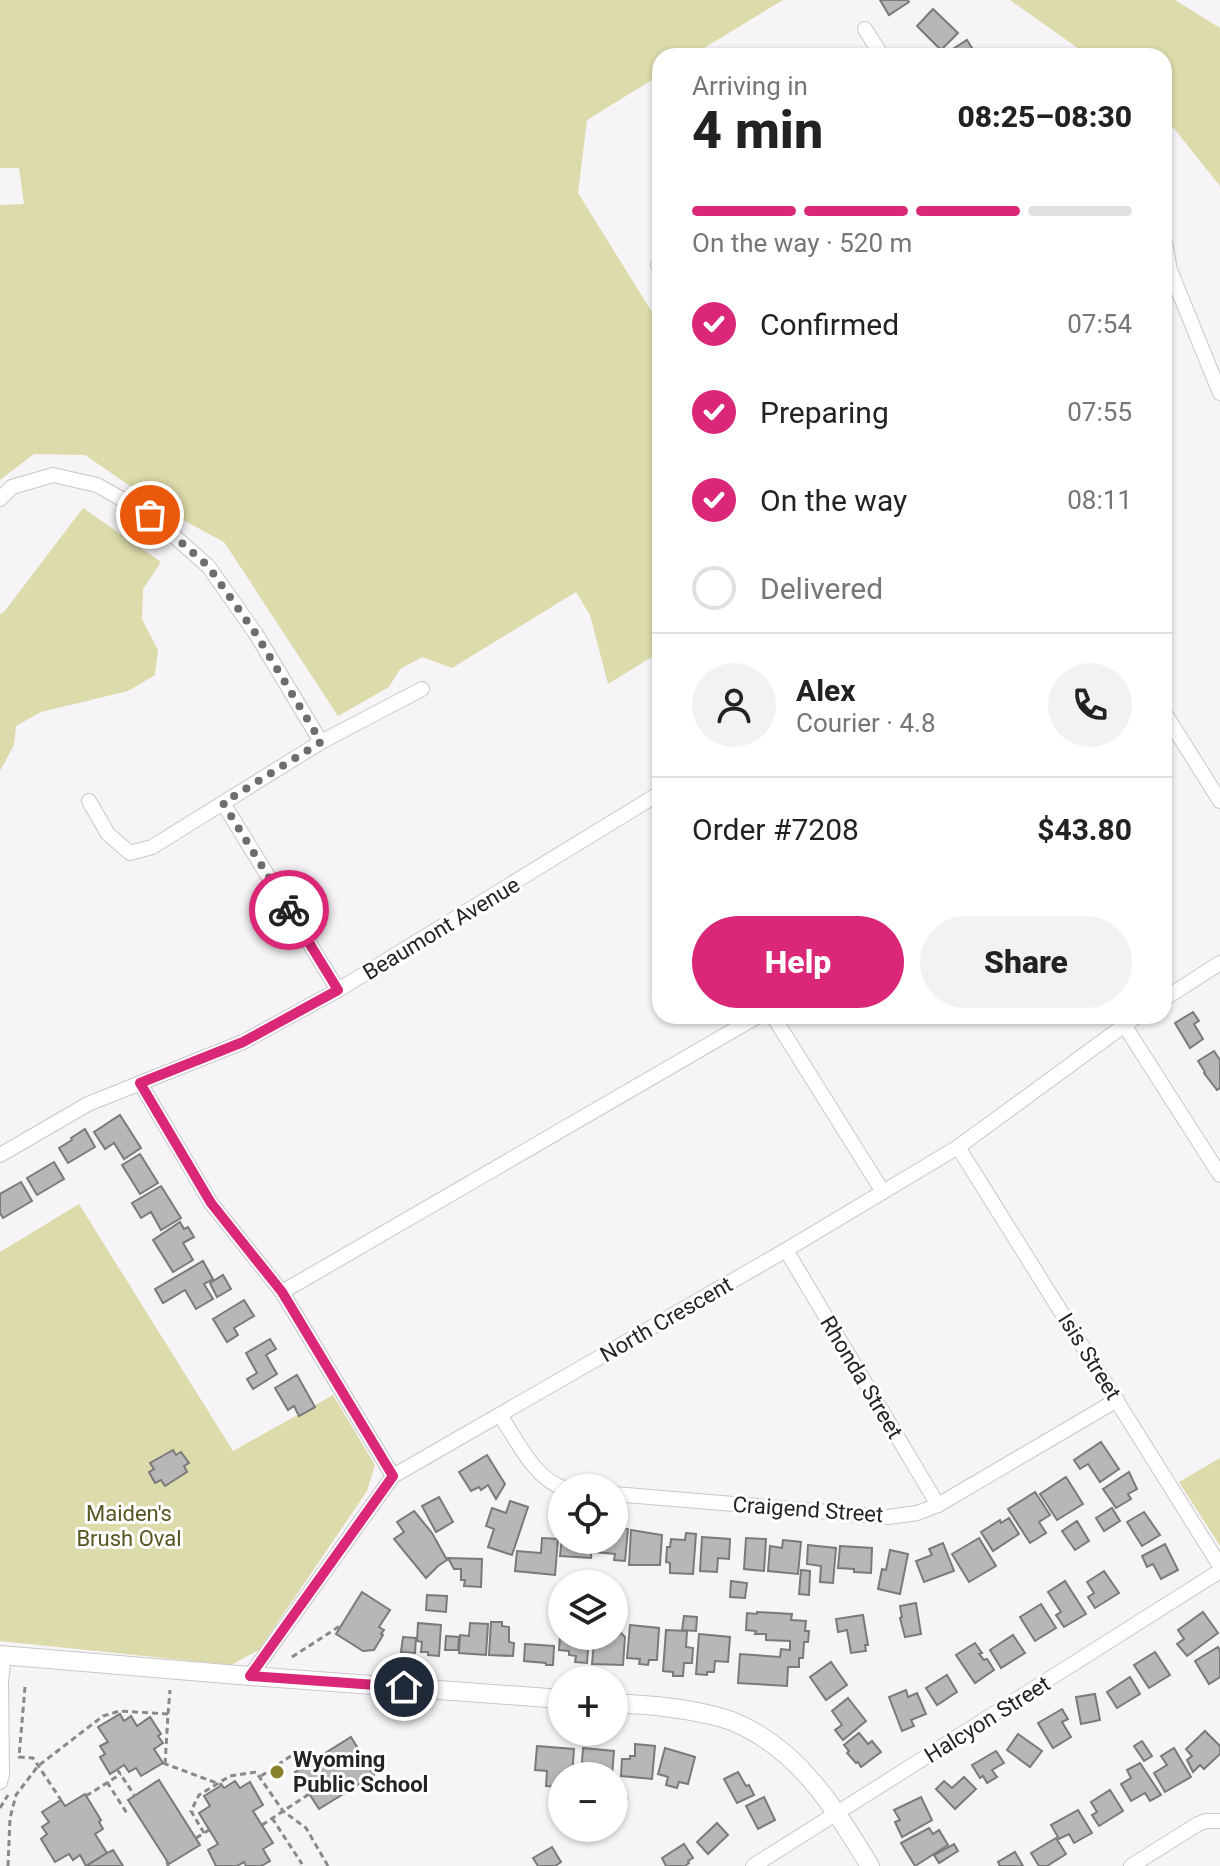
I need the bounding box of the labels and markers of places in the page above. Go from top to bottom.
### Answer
pin [116,481,184,549]
pin [370,1653,438,1721]
place label: Wyoming Public School [293,1747,428,1797]
marker: Wyoming Public School [268,1763,286,1781]

